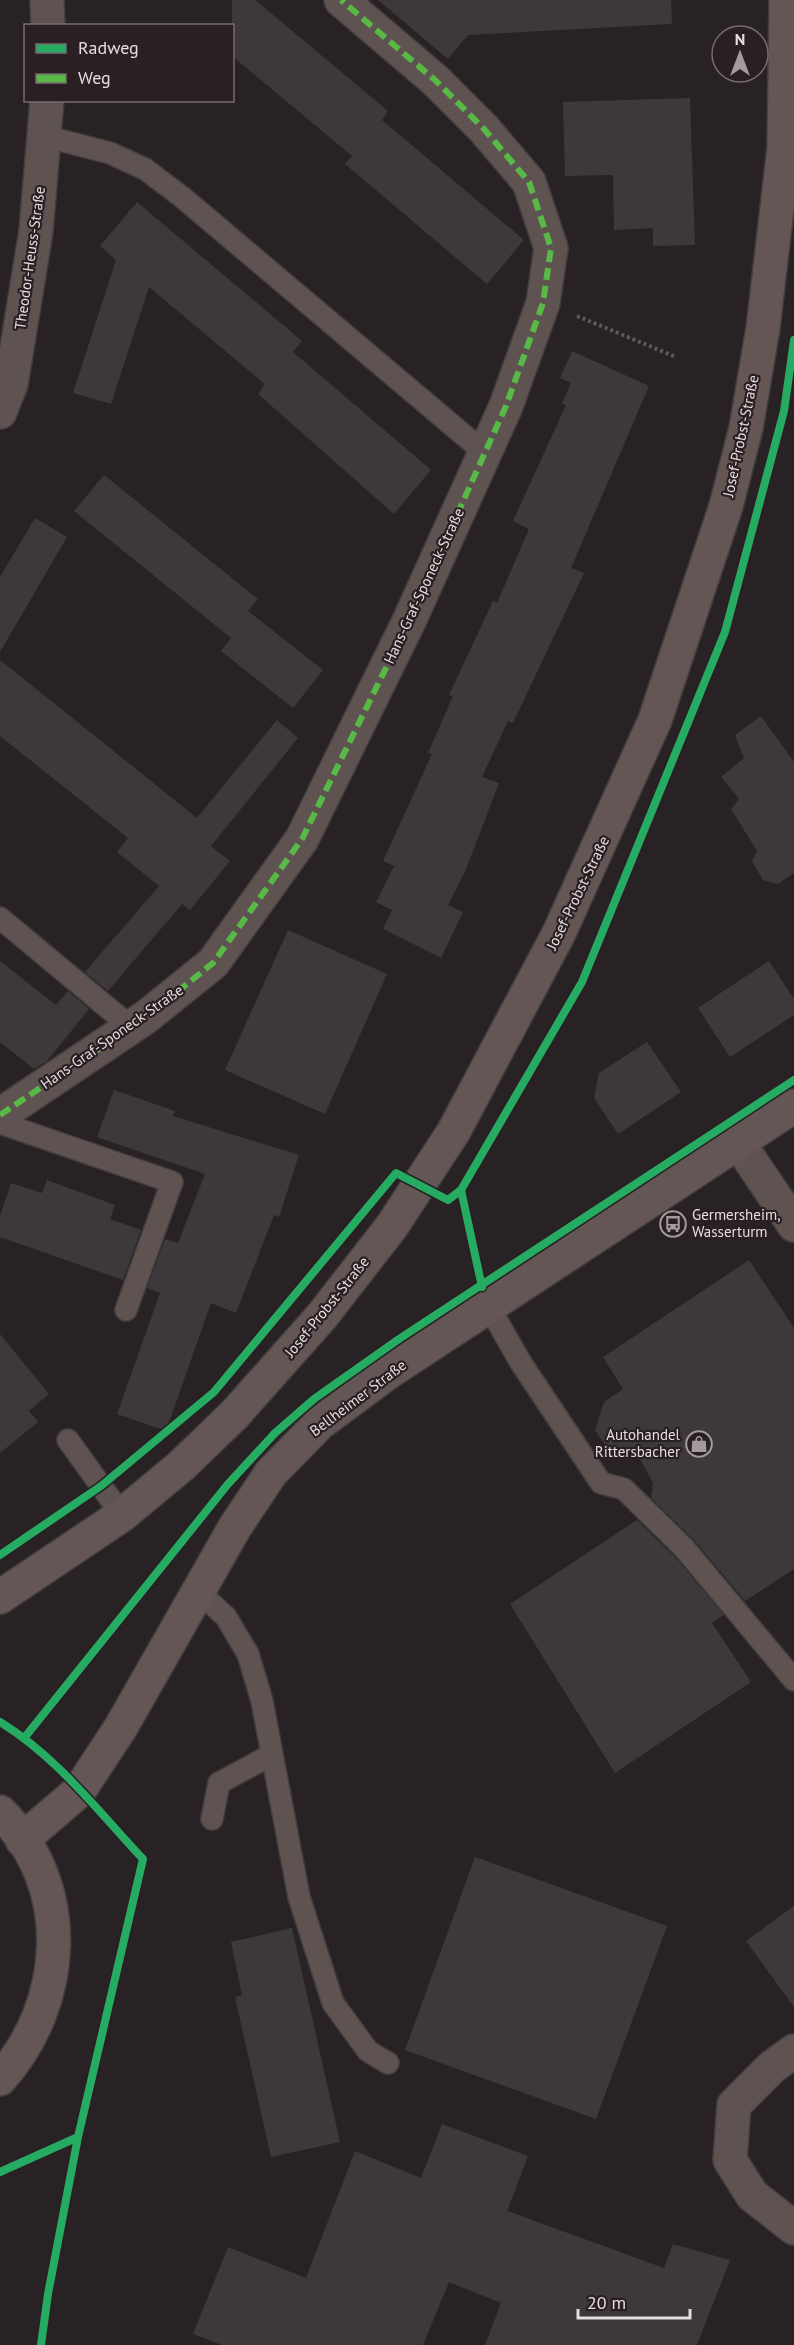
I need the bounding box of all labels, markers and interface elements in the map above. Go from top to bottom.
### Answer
legend [24,24,234,102]
north arrow [710,24,770,84]
text: N [735,29,745,49]
text: Radweg [78,36,139,59]
text: Weg [78,66,111,89]
street label: Theodor-Heuss-Straße [10,185,49,331]
street label: Josef-Probst-Straße [718,373,763,500]
street label: Hans-Graf-Sponeck-Straße [379,505,468,667]
street label: Josef-Probst-Straße [541,833,613,954]
street label: Hans-Graf-Sponeck-Straße [37,980,187,1093]
place label: Germersheim, Wasserturm [692,1205,781,1241]
bus stop icon: Germersheim, Wasserturm [658,1209,688,1239]
street label: Josef-Probst-Straße [280,1253,373,1362]
street label: Bellheimer Straße [306,1355,410,1440]
place label: Autohandel Rittersbacher [595,1425,681,1461]
shop icon: Autohandel Rittersbacher [684,1429,714,1459]
scale bar [578,2282,690,2320]
text: 20 m [587,2291,626,2314]

